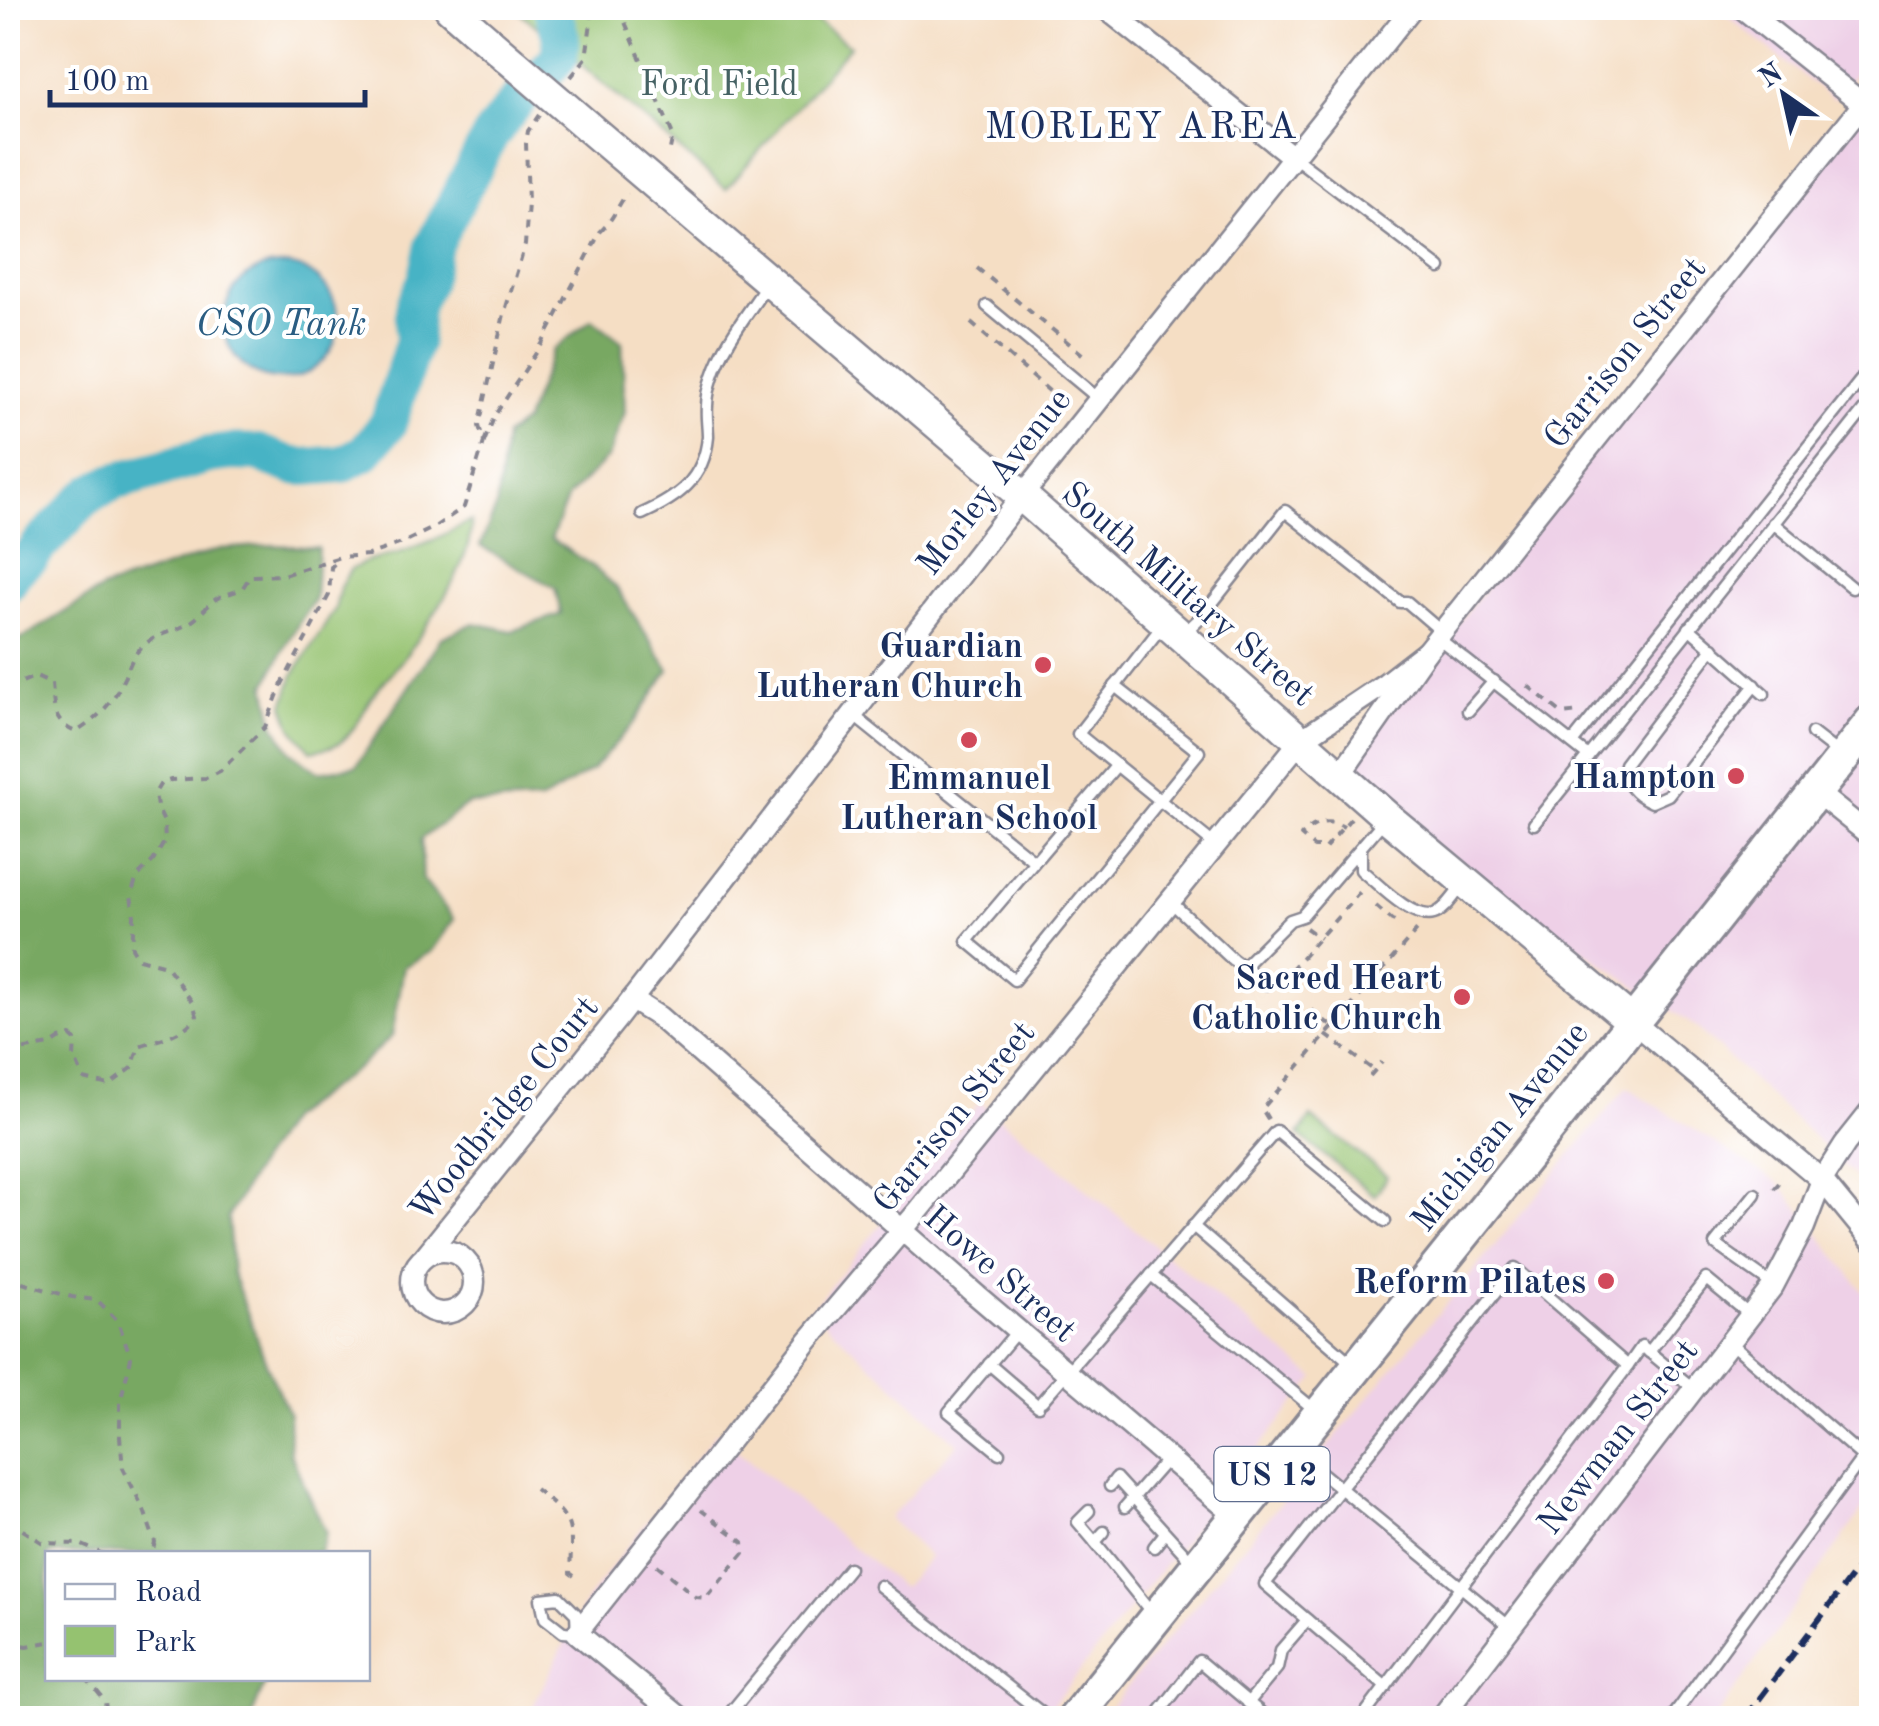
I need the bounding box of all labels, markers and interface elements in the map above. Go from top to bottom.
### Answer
scale bar [50,45,365,107]
north arrow [1734,45,1834,145]
text: N [1755,59,1789,94]
text: 100 m [65,67,149,97]
park label: Ford Field [640,68,798,103]
district label: MORLEY AREA [985,109,1299,147]
street label: Garrison Street [1539,251,1713,456]
water label: CSO Tank [195,306,367,344]
street label: Morley Avenue [912,383,1078,582]
street label: South Military Street [1055,476,1320,714]
place label: Guardian Lutheran Church [756,630,1023,705]
marker: Guardian Lutheran Church [1032,654,1054,676]
marker: Emmanuel Lutheran School [958,729,980,751]
place label: Hampton [1572,761,1716,796]
place label: Emmanuel Lutheran School [840,762,1098,837]
marker: Hampton [1725,765,1747,787]
place label: Sacred Heart Catholic Church [1191,962,1442,1037]
marker: Sacred Heart Catholic Church [1451,986,1473,1008]
street label: Woodbridge Court [404,991,606,1229]
street label: Garrison Street [868,1015,1042,1220]
street label: Michigan Avenue [1406,1016,1596,1239]
street label: Howe Street [917,1200,1082,1350]
place label: Reform Pilates [1353,1266,1586,1301]
marker: Reform Pilates [1595,1270,1617,1292]
street label: Newman Street [1532,1333,1706,1542]
road number: US 12 [1214,1447,1330,1501]
legend [45,1551,370,1681]
text: Road [135,1578,202,1608]
text: Park [135,1628,197,1658]

